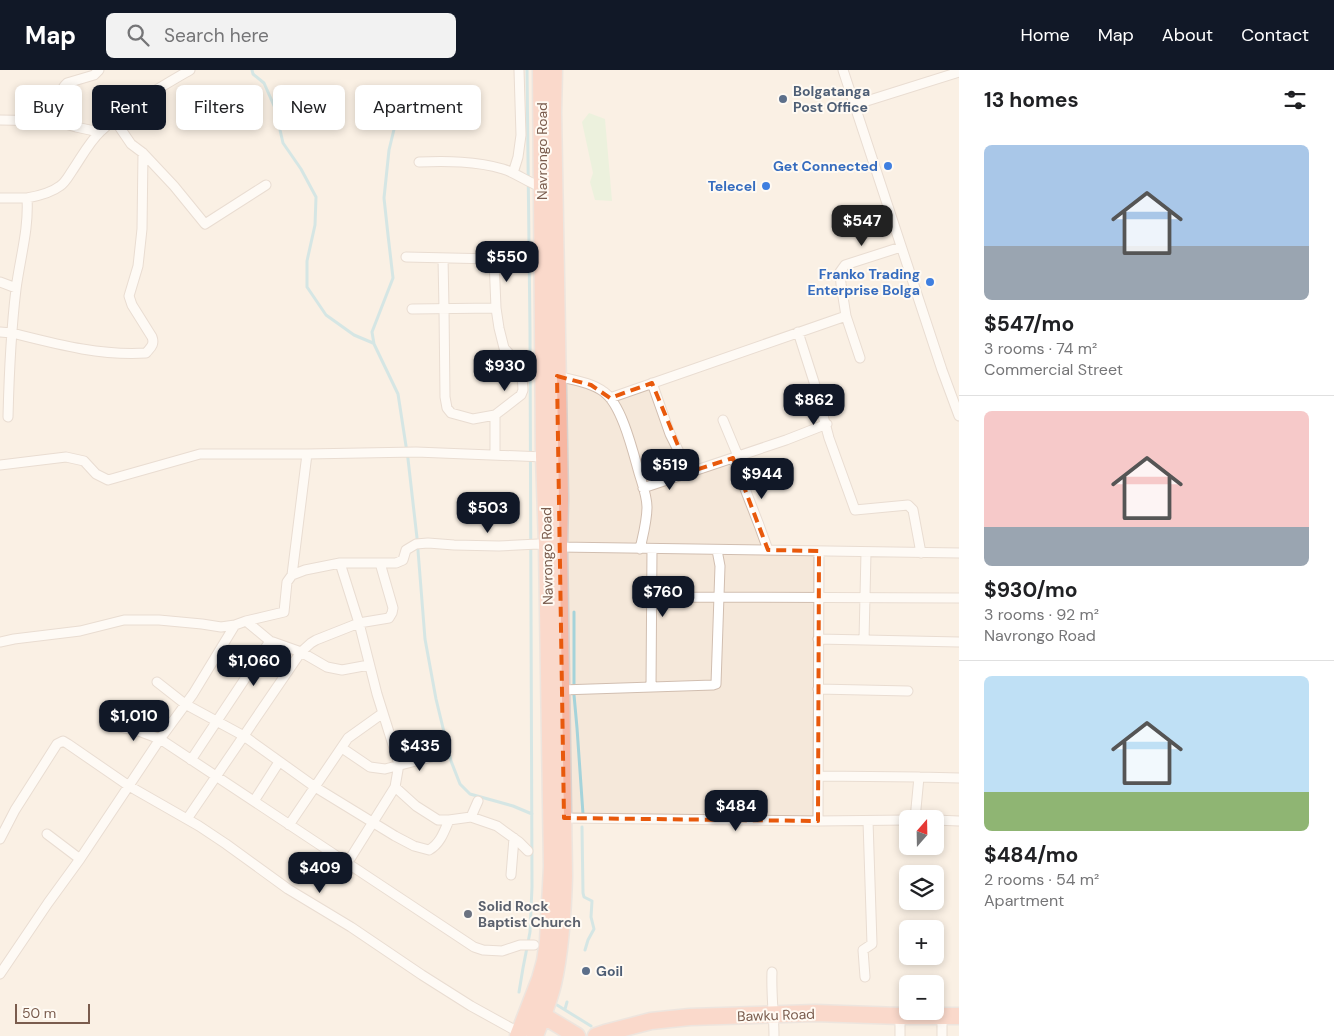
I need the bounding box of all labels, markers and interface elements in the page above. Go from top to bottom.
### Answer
search box [106,13,456,58]
text: Map [25,20,76,51]
icon: search [124,21,152,49]
text: Search here [164,23,269,48]
text: Home [1020,23,1070,47]
text: Map [1098,23,1134,47]
text: About [1162,23,1213,47]
text: Contact [1241,23,1309,47]
place label: Bolgatanga Post Office [793,82,870,116]
chip: Buy [15,85,82,130]
chip: Rent [92,85,166,130]
chip: Filters [176,85,263,130]
chip: New [273,85,345,130]
chip: Apartment [355,85,481,130]
text: 13 homes [984,86,1079,114]
icon: filters [1281,86,1309,114]
marker: Bolgatanga Post Office [777,93,789,105]
street label: Navrongo Road [533,102,551,200]
place label: Get Connected [773,157,878,175]
marker: Get Connected [882,160,894,172]
place label: Telecel [708,177,756,195]
icon: home [1102,178,1192,268]
marker: Telecel [760,180,772,192]
pin: $547 [832,204,892,247]
text: $547 [843,210,881,231]
pin: $550 [477,240,537,283]
text: $550 [487,246,527,267]
place label: Franko Trading Enterprise Bolga [808,265,920,299]
marker: Franko Trading Enterprise Bolga [924,276,936,288]
text: $547/mo [984,310,1074,338]
text: 3 rooms · 74 m² [984,338,1097,359]
pin: $930 [475,350,535,392]
text: $930 [485,355,525,376]
text: Commercial Street [984,359,1123,380]
pin: $862 [784,384,844,426]
text: $862 [795,389,834,410]
icon: home [1102,443,1192,533]
pin: $519 [640,448,700,491]
text: $519 [652,454,688,475]
pin: $944 [732,458,792,500]
text: $944 [742,463,782,484]
pin: $503 [458,492,518,534]
text: $503 [468,497,508,518]
street label: Navrongo Road [537,507,557,605]
pin: $760 [633,576,693,618]
text: $930/mo [984,576,1078,604]
text: $760 [643,581,683,602]
text: 3 rooms · 92 m² [984,604,1099,625]
text: Navrongo Road [984,625,1096,646]
pin: $1,060 [213,644,295,687]
text: $1,060 [228,650,280,671]
pin: $1,010 [93,700,175,742]
text: $1,010 [110,705,158,726]
icon: home [1102,708,1192,798]
pin: $435 [390,730,450,772]
text: $435 [400,735,440,756]
pin: $484 [706,790,766,832]
text: $484 [716,795,756,816]
north arrow [899,810,944,855]
map controls [899,810,944,1020]
text: $484/mo [984,841,1078,869]
pin: $409 [290,852,350,894]
text: $409 [299,857,341,878]
button: layers [899,865,944,910]
text: 2 rooms · 54 m² [984,869,1099,890]
text: Apartment [984,890,1064,911]
place label: Solid Rock Baptist Church [478,897,581,931]
marker: Solid Rock Baptist Church [462,908,474,920]
button: + [899,920,944,965]
place label: Goil [596,962,623,980]
marker: Goil [580,965,592,977]
button: − [899,975,944,1020]
scale bar [15,1001,90,1024]
text: 50 m [22,1004,56,1022]
street label: Bawku Road [737,1005,815,1025]

